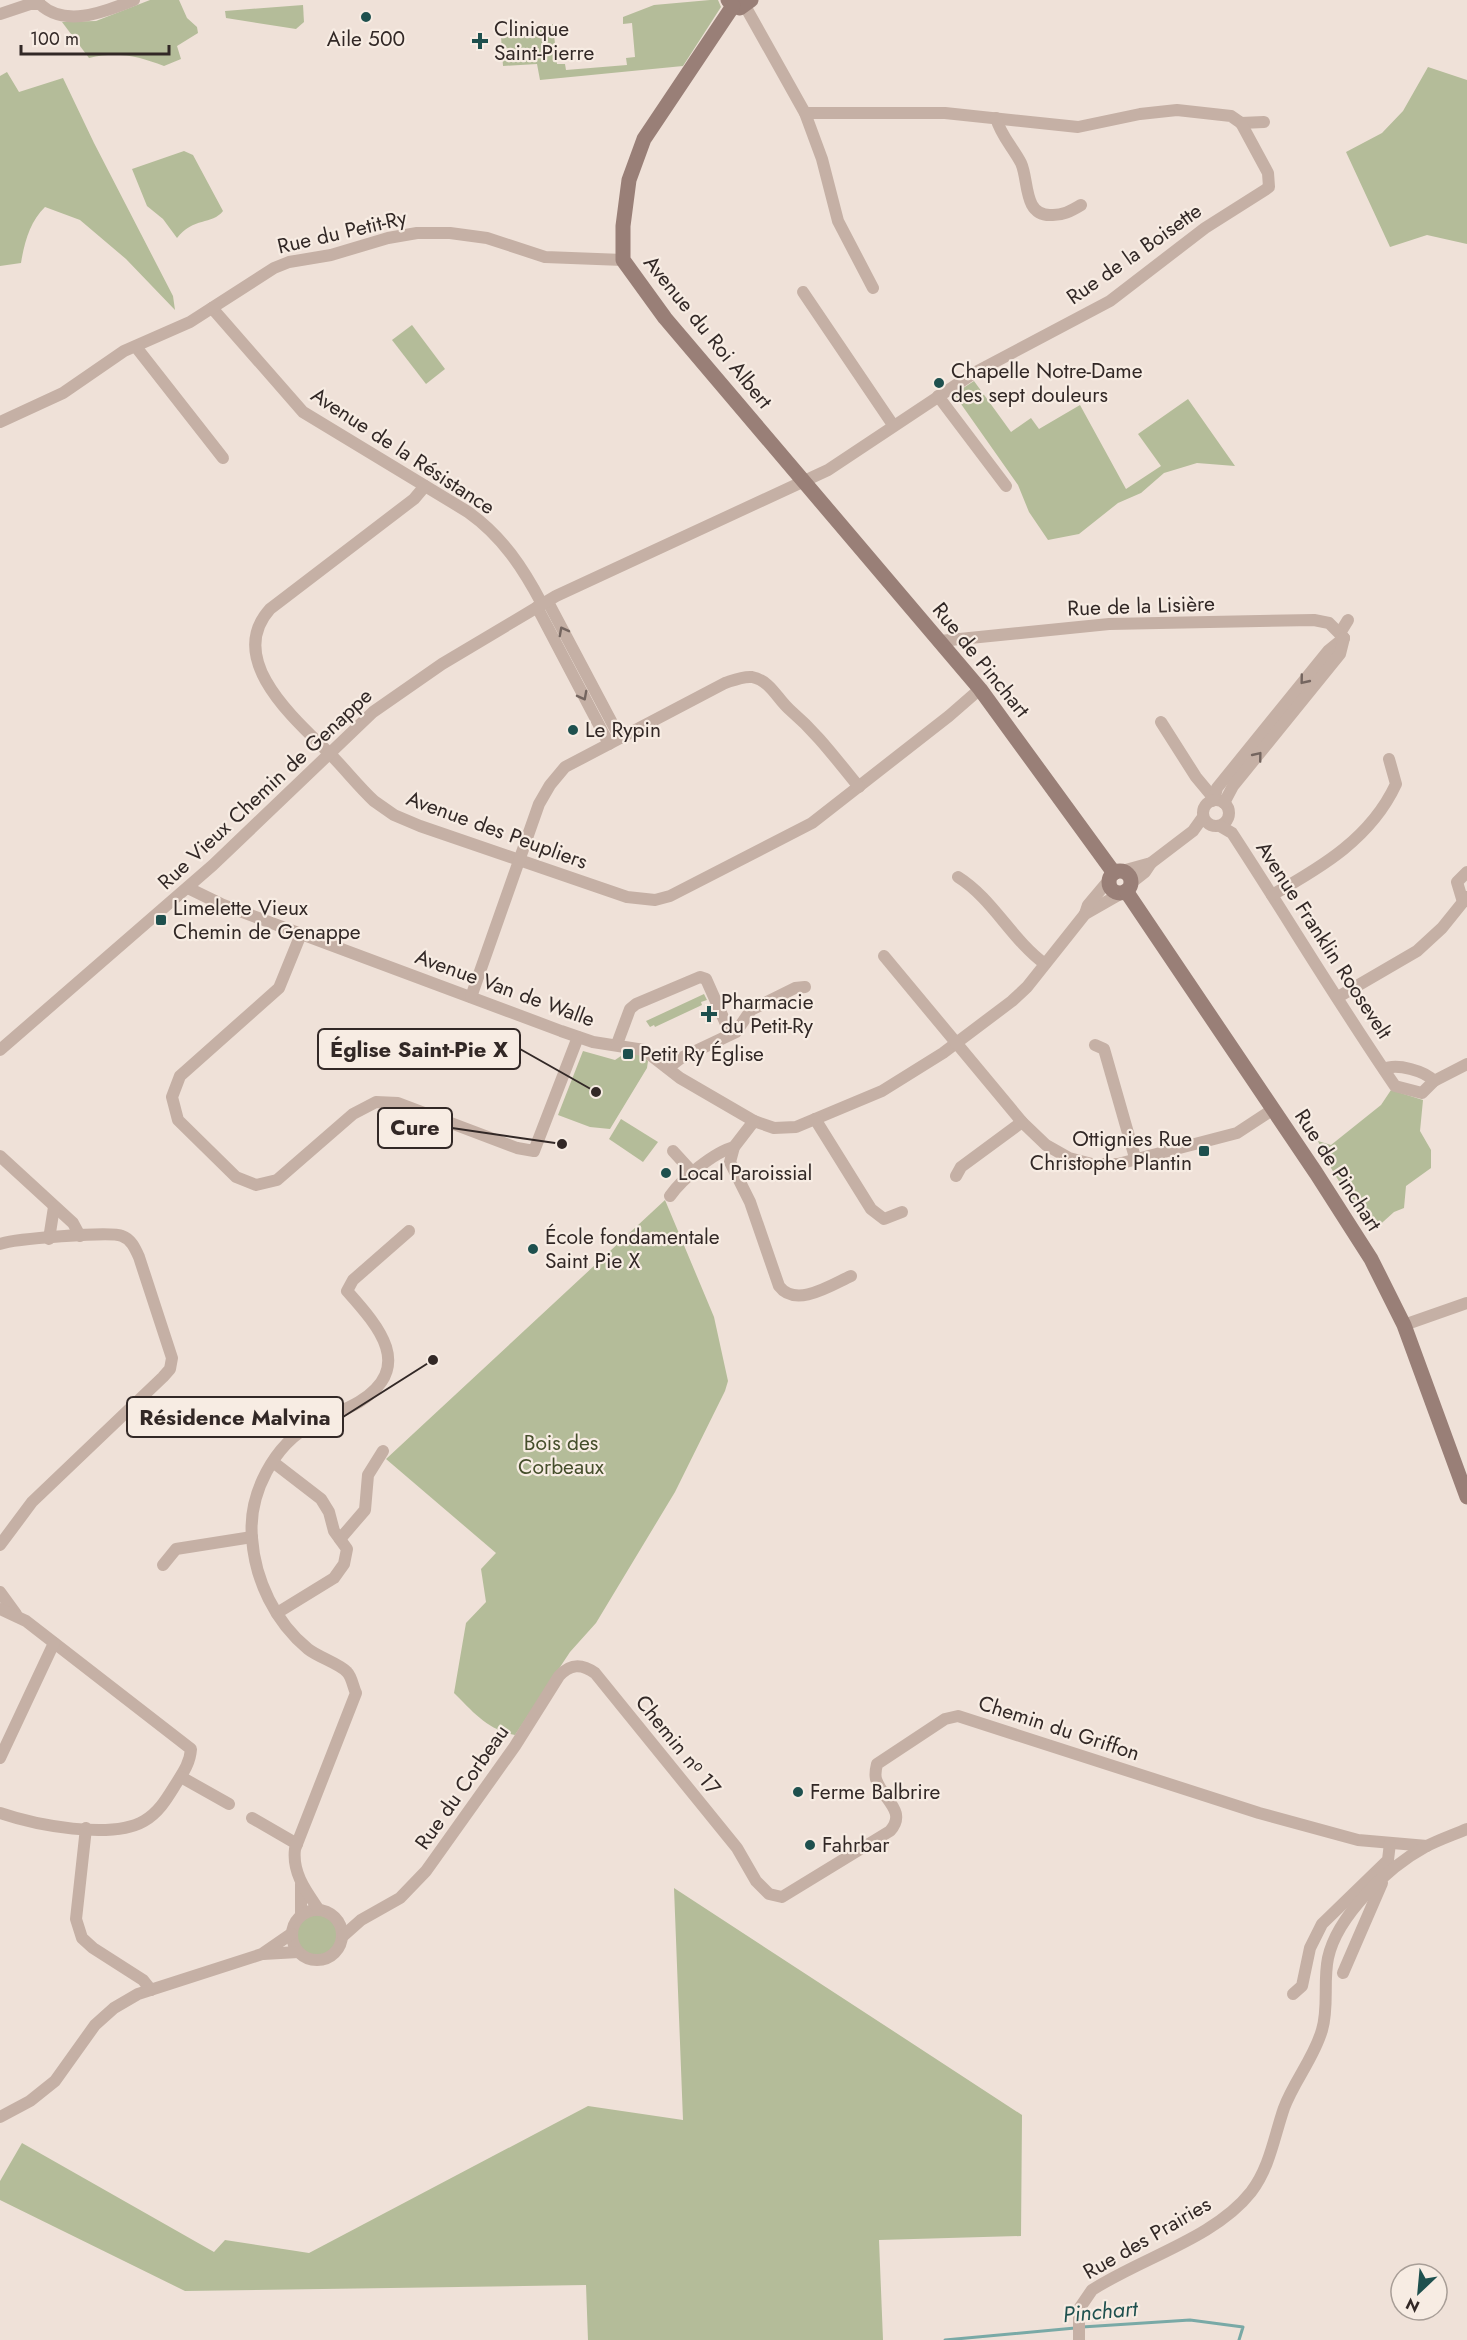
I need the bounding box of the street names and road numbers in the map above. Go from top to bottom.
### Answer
street label: Rue de la Boisette [1060,196,1208,312]
street label: Rue du Petit-Ry [274,202,410,261]
street label: Avenue du Roi Albert [637,249,779,415]
street label: Avenue de la Résistance [305,380,501,522]
street label: Rue de la Lisière [1067,588,1215,624]
street label: Rue de Pinchart [925,596,1037,724]
street label: Rue Vieux Chemin de Genappe [151,681,379,897]
street label: Avenue des Peupliers [402,783,592,877]
street label: Avenue Franklin Roosevelt [1249,835,1399,1045]
street label: Avenue Van de Walle [411,942,599,1035]
street label: Rue de Pinchart [1287,1103,1389,1237]
street label: Chemin nᵒ 17 [628,1688,728,1802]
street label: Chemin du Griffon [974,1688,1144,1768]
street label: Rue du Corbeau [408,1719,516,1855]
street label: Rue des Prairies [1077,2189,1217,2287]

